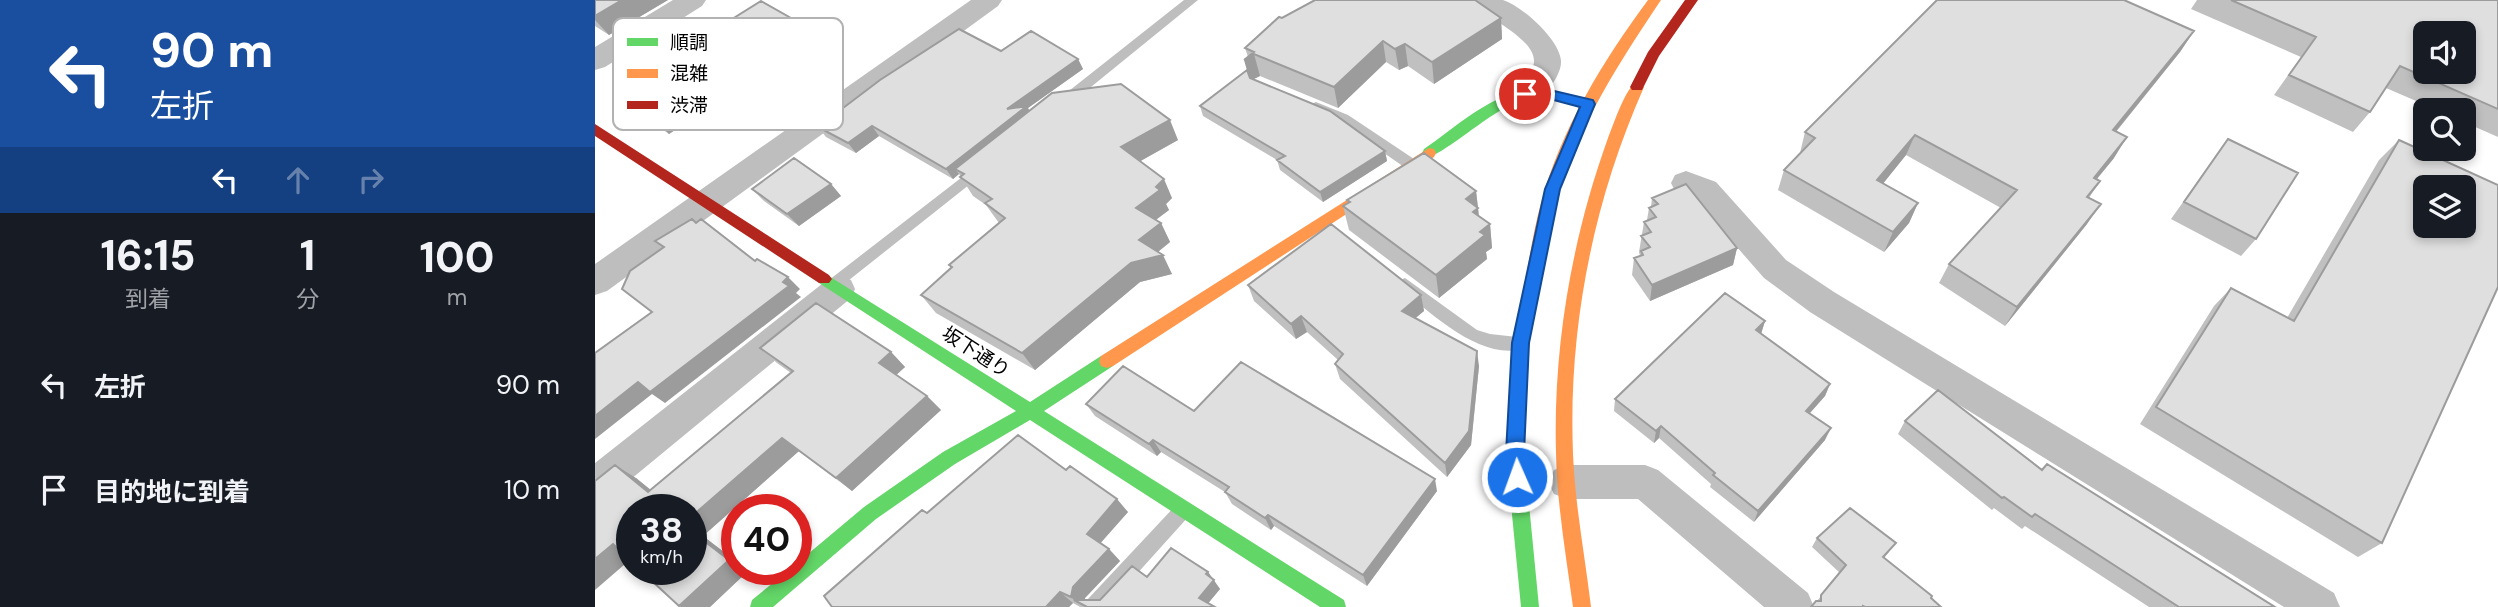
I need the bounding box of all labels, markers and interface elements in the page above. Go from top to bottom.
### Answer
text: 90 m [150,18,273,82]
legend [613,18,843,130]
map controls [2413,21,2476,238]
button: sound [2413,21,2476,84]
icon: left [35,28,126,119]
text: 順調 [670,30,708,55]
text: 混雑 [670,61,708,86]
pin [1495,64,1555,124]
icon: arrive [1506,75,1544,113]
text: 左折 [150,85,214,127]
text: 渋滞 [670,93,708,118]
button: search [2413,98,2476,161]
icon: left [206,161,244,199]
icon: ahead [279,161,317,199]
icon: right [352,161,390,199]
button: layers [2413,175,2476,238]
text: 16:15 [101,228,195,283]
text: 1 [300,228,315,283]
text: 100 [420,230,494,285]
text: m [447,282,467,312]
text: 到着 [125,284,171,314]
text: 分 [296,284,319,314]
street label: 坂下通り [937,321,1015,383]
icon: left [35,366,73,404]
text: 90 m [496,368,560,402]
text: 左折 [94,370,146,404]
position arrow [1480,440,1554,514]
icon: arrive [35,471,73,509]
text: 10 m [504,473,560,507]
text: 目的地に到着 [94,475,250,509]
speed limit sign: 40 [721,494,812,585]
text: 38 [640,507,683,553]
text: km/h [640,545,683,569]

